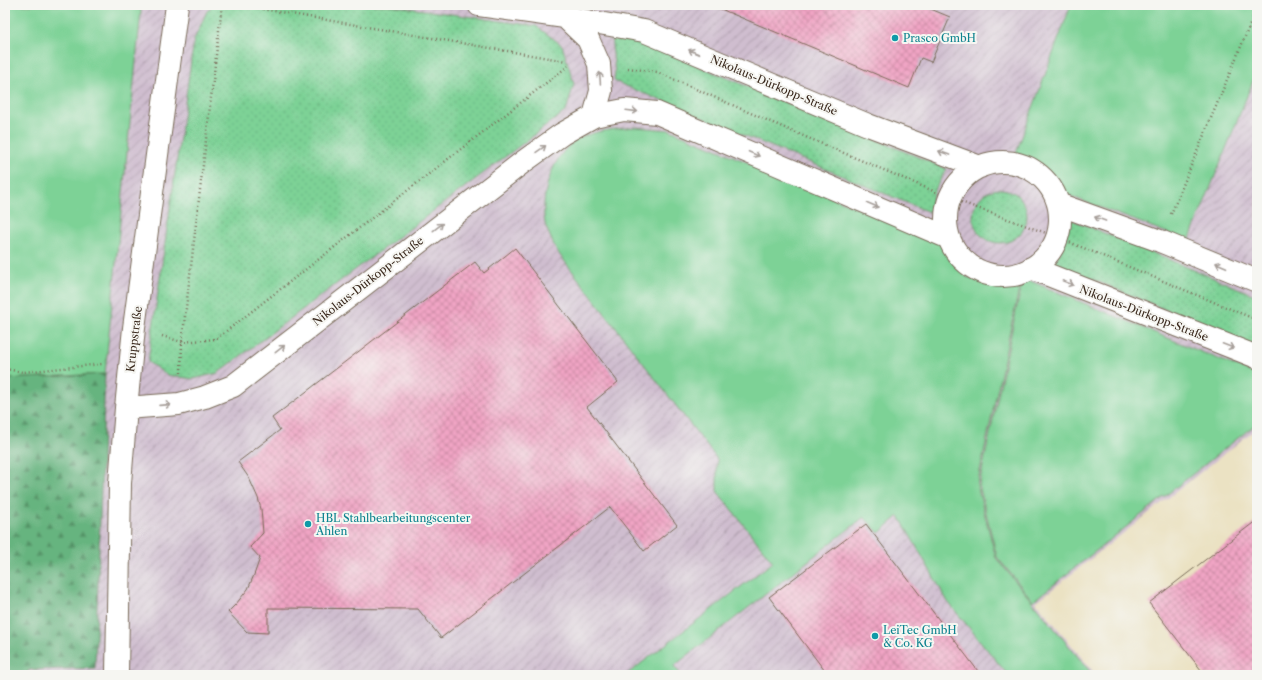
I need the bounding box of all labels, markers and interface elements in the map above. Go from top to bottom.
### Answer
place label: Prasco GmbH [903,31,976,45]
marker: Prasco GmbH [890,33,900,43]
one-way arrow [688,47,700,55]
street label: Nikolaus-Dürkopp-Straße [708,52,840,118]
one-way arrow [597,72,604,85]
one-way arrow [625,107,638,114]
one-way arrow [536,145,547,153]
one-way arrow [938,148,950,156]
one-way arrow [747,151,759,159]
one-way arrow [867,202,879,210]
one-way arrow [1094,215,1106,223]
one-way arrow [432,223,443,231]
street label: Nikolaus-Dürkopp-Straße [310,233,426,329]
one-way arrow [1216,261,1228,269]
one-way arrow [1061,279,1073,287]
street label: Nikolaus-Dürkopp-Straße [1078,282,1210,344]
street label: Kruppstraße [123,305,145,373]
one-way arrow [1221,342,1233,350]
one-way arrow [274,345,285,354]
one-way arrow [158,401,171,408]
place label: HBL Stahlbearbeitungscenter Ahlen [315,511,471,538]
marker: HBL Stahlbearbeitungscenter Ahlen [303,519,313,529]
place label: LeiTec GmbH & Co. KG [883,623,957,650]
marker: LeiTec GmbH & Co. KG [870,631,880,641]

